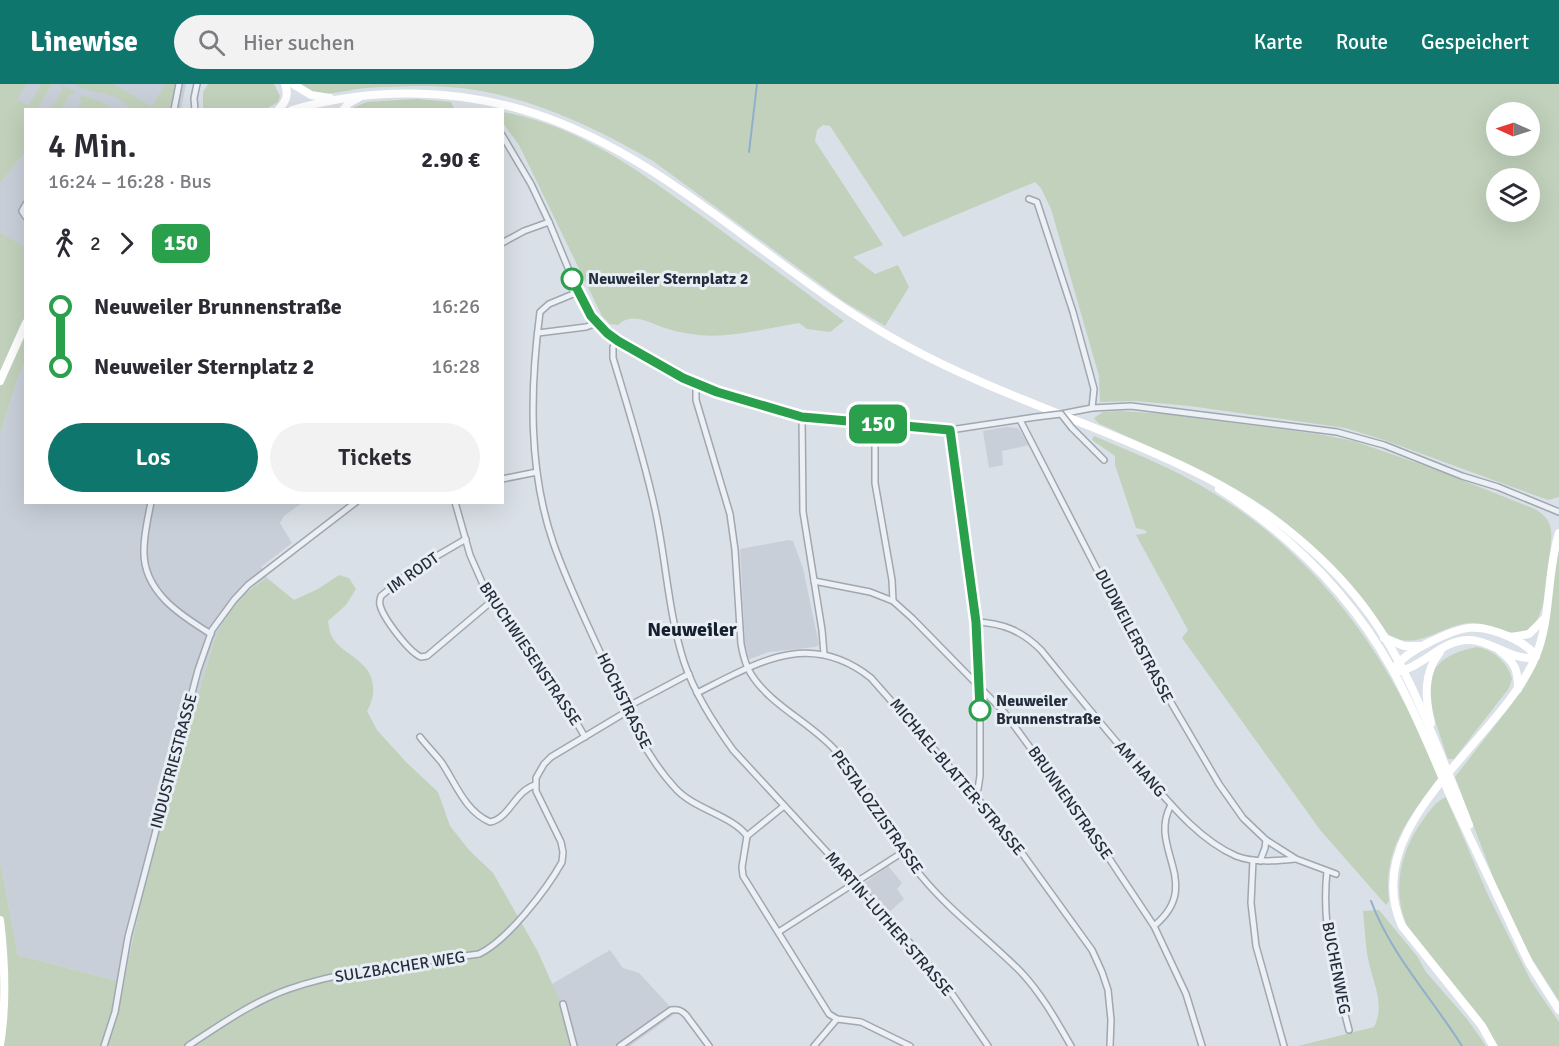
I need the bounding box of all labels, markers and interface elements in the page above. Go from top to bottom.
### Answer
search box [174,15,594,69]
text: Linewise [30,25,138,59]
icon: search [195,26,228,59]
text: Hier suchen [243,29,355,56]
text: Karte [1254,29,1303,55]
text: Route [1336,29,1388,55]
text: Gespeichert [1421,29,1529,55]
north arrow [1486,102,1540,156]
map controls [1486,102,1540,222]
text: 4 Min. [48,126,137,167]
text: 2.90 € [421,146,480,173]
button: layers [1486,168,1540,222]
text: 16:24 – 16:28 · Bus [48,169,211,194]
icon: walk [48,227,81,260]
icon: forward [110,227,143,260]
text: 150 [164,230,198,256]
text: 2 [90,231,101,256]
marker: Neuweiler Sternplatz 2 [561,268,583,290]
place label: Neuweiler Sternplatz 2 [588,269,748,289]
text: Neuweiler Brunnenstraße [94,293,342,320]
text: 16:26 [431,294,480,319]
text: Neuweiler Sternplatz 2 [94,353,314,380]
text: 16:28 [431,354,480,379]
line badge: 150 [844,404,912,444]
text: 150 [861,411,895,437]
button: Los [48,423,258,492]
button: Tickets [270,423,480,492]
street label: IM RODT [383,548,443,598]
street label: DUDWEILERSTRASSE [1090,566,1178,706]
street label: BRUCHWIESENSTRASSE [475,578,585,730]
district label: Neuweiler [647,617,737,642]
street label: HOCHSTRASSE [592,650,656,752]
street label: INDUSTRIESTRASSE [146,691,202,831]
place label: Neuweiler Brunnenstraße [996,691,1101,729]
street label: MICHAEL-BLATTER-STRASSE [885,694,1029,860]
marker: Neuweiler Brunnenstraße [969,699,991,721]
street label: AM HANG [1110,737,1170,801]
street label: BRUNNENSTRASSE [1023,742,1117,864]
street label: PESTALOZZISTRASSE [827,746,927,878]
street label: MARTIN-LUTHER-STRASSE [821,848,957,1000]
street label: BUCHENWEG [1317,920,1355,1016]
street label: SULZBACHER WEG [333,947,467,987]

